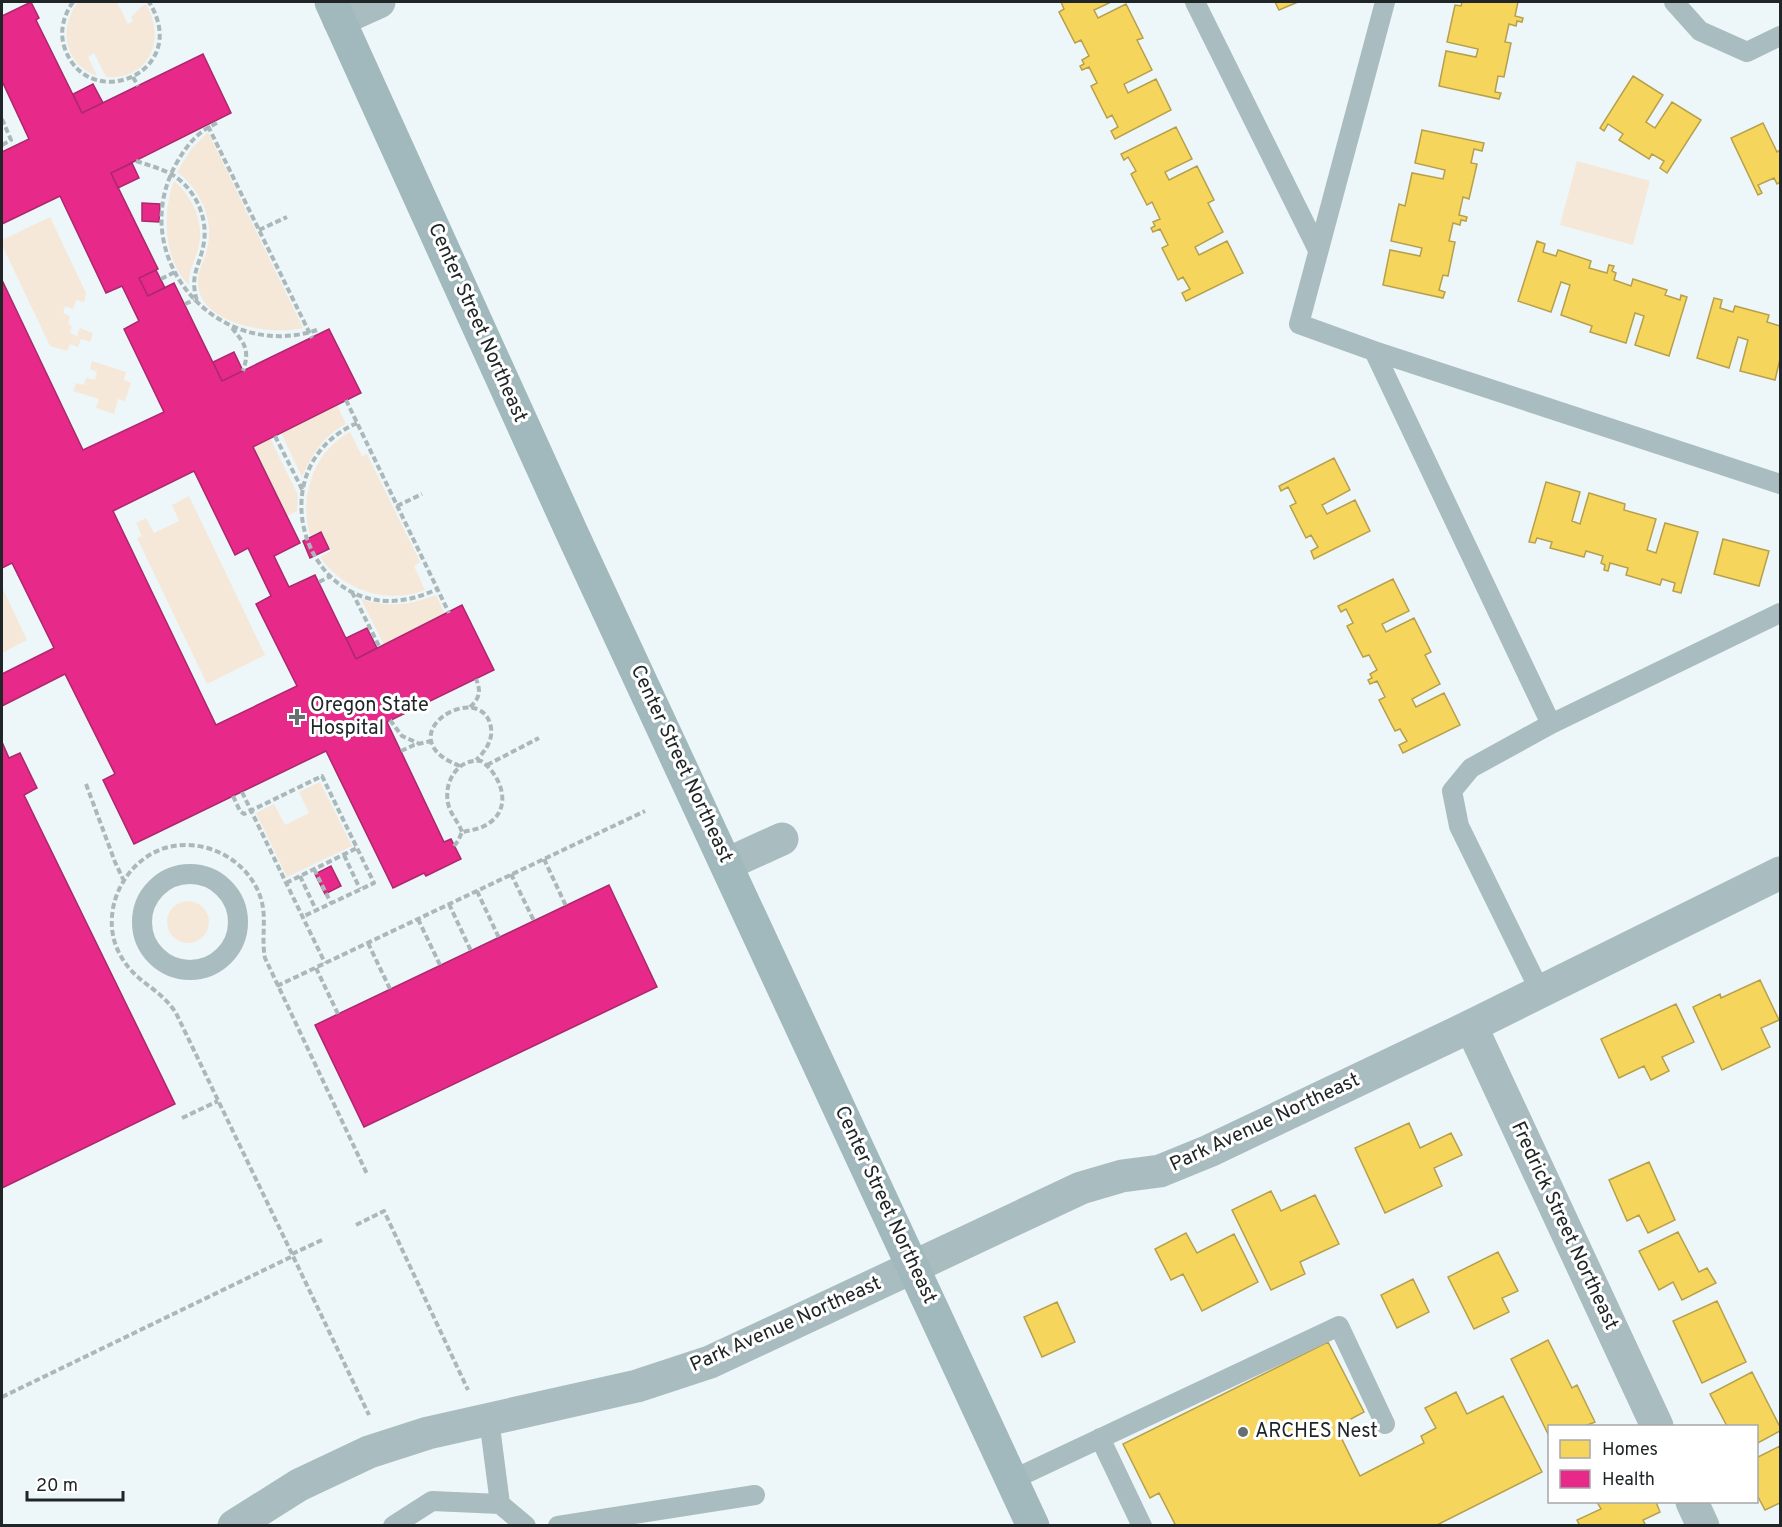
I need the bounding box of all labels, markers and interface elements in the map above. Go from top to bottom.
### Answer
street label: Center Street Northeast [421,219,533,427]
street label: Center Street Northeast [624,661,738,867]
place label: Oregon State Hospital [310,693,429,742]
marker: Oregon State Hospital [288,708,306,726]
street label: Park Avenue Northeast [1166,1068,1364,1178]
street label: Center Street Northeast [828,1102,942,1308]
street label: Fredrick Street Northeast [1504,1118,1624,1334]
street label: Park Avenue Northeast [686,1271,886,1379]
place label: ARCHES Nest [1255,1419,1378,1445]
marker: ARCHES Nest [1236,1425,1250,1439]
legend [1548,1425,1758,1503]
text: Homes [1602,1439,1658,1462]
scale bar [27,1464,123,1502]
text: Health [1602,1469,1655,1492]
text: 20 m [36,1475,78,1498]

